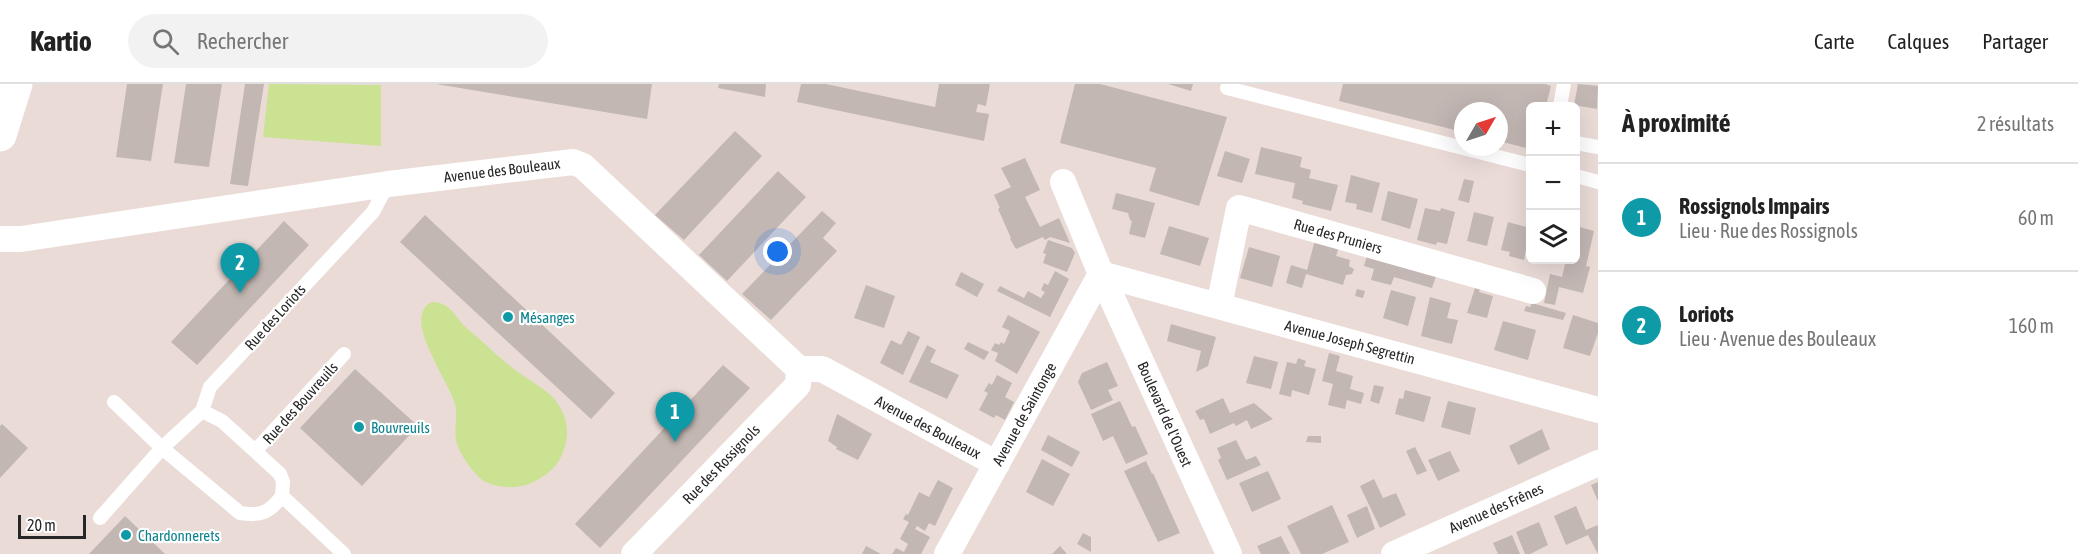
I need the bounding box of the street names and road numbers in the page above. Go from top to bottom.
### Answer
street label: Avenue des Bouleaux [443,154,561,186]
street label: Rue des Pruniers [1292,215,1384,257]
street label: Rue des Loriots [241,281,309,353]
street label: Avenue Joseph Segrettin [1283,316,1417,368]
street label: Rue des Bouvreuils [259,359,341,447]
street label: Avenue de Saintonge [989,359,1059,468]
street label: Boulevard de l'Ouest [1134,359,1196,469]
street label: Avenue des Bouleaux [872,392,984,462]
street label: Rue des Rossignols [679,421,763,507]
street label: Avenue des Frênes [1446,480,1546,536]

